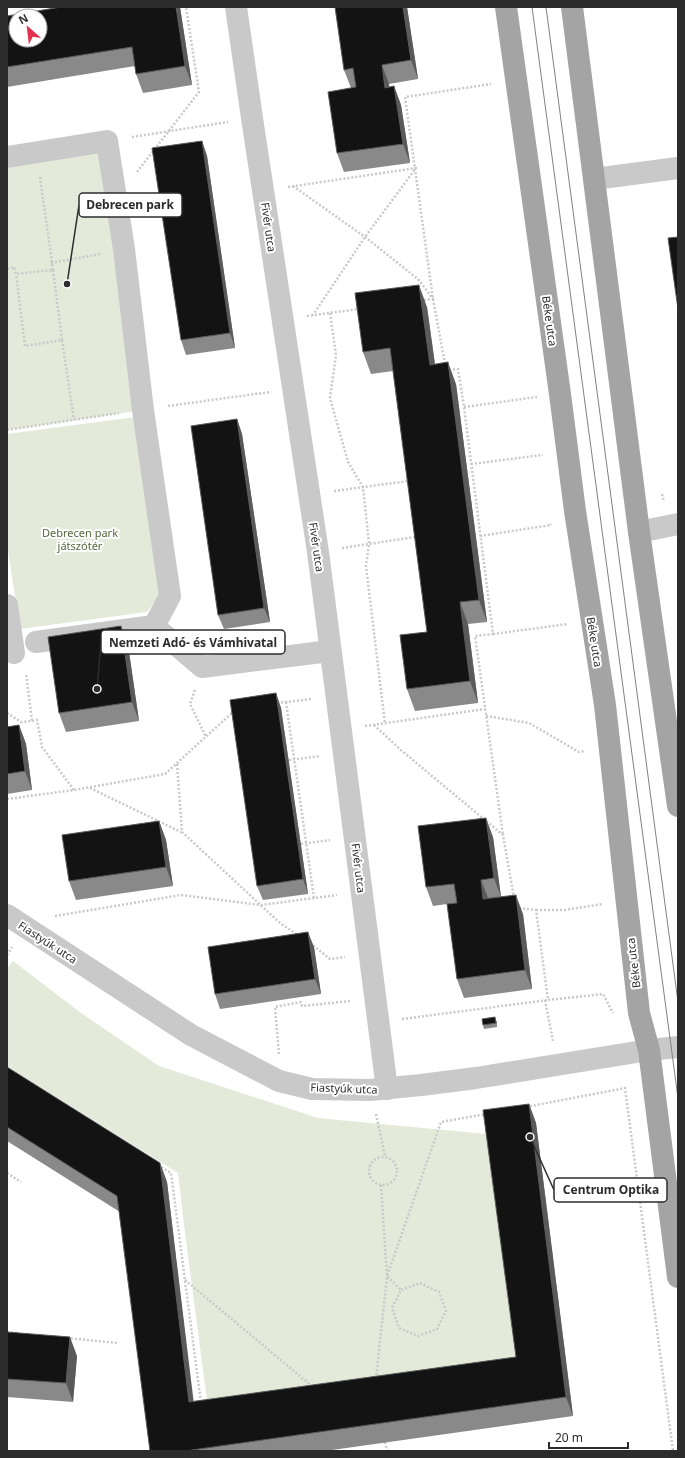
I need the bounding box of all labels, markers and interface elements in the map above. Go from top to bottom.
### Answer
north arrow [8,8,48,48]
text: N [16,10,31,27]
callout: Debrecen park [79,193,182,217]
text: Debrecen park [86,196,174,213]
street label: Fivér utca [258,201,280,253]
street label: Béke utca [539,295,561,347]
street label: Fivér utca [306,521,328,573]
park label: Debrecen park játszótér [42,525,118,553]
street label: Béke utca [584,616,606,668]
callout: Nemzeti Adó- és Vámhivatal [101,630,285,654]
text: Nemzeti Adó- és Vámhivatal [109,634,277,651]
street label: Fivér utca [349,842,369,894]
street label: Fiastyúk utca [16,917,80,967]
street label: Béke utca [622,937,644,989]
street label: Fiastyúk utca [310,1079,378,1097]
callout: Centrum Optika [554,1178,667,1202]
text: Centrum Optika [563,1181,659,1198]
scale bar [549,1424,628,1450]
text: 20 m [555,1429,583,1446]

